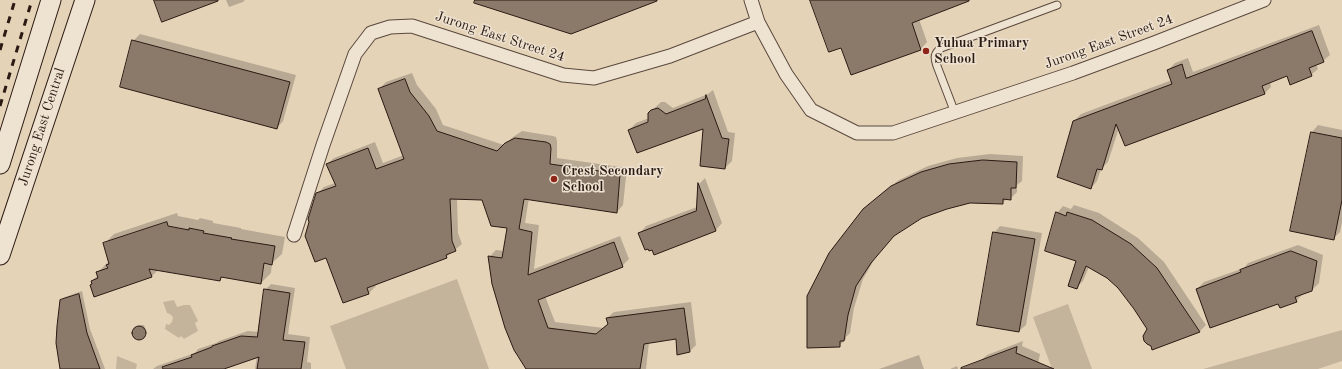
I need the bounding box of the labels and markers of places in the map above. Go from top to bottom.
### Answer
place label: Yuhua Primary School [934,35,1029,68]
marker: Yuhua Primary School [921,46,931,56]
place label: Crest Secondary School [562,163,664,196]
marker: Crest Secondary School [549,174,559,184]

